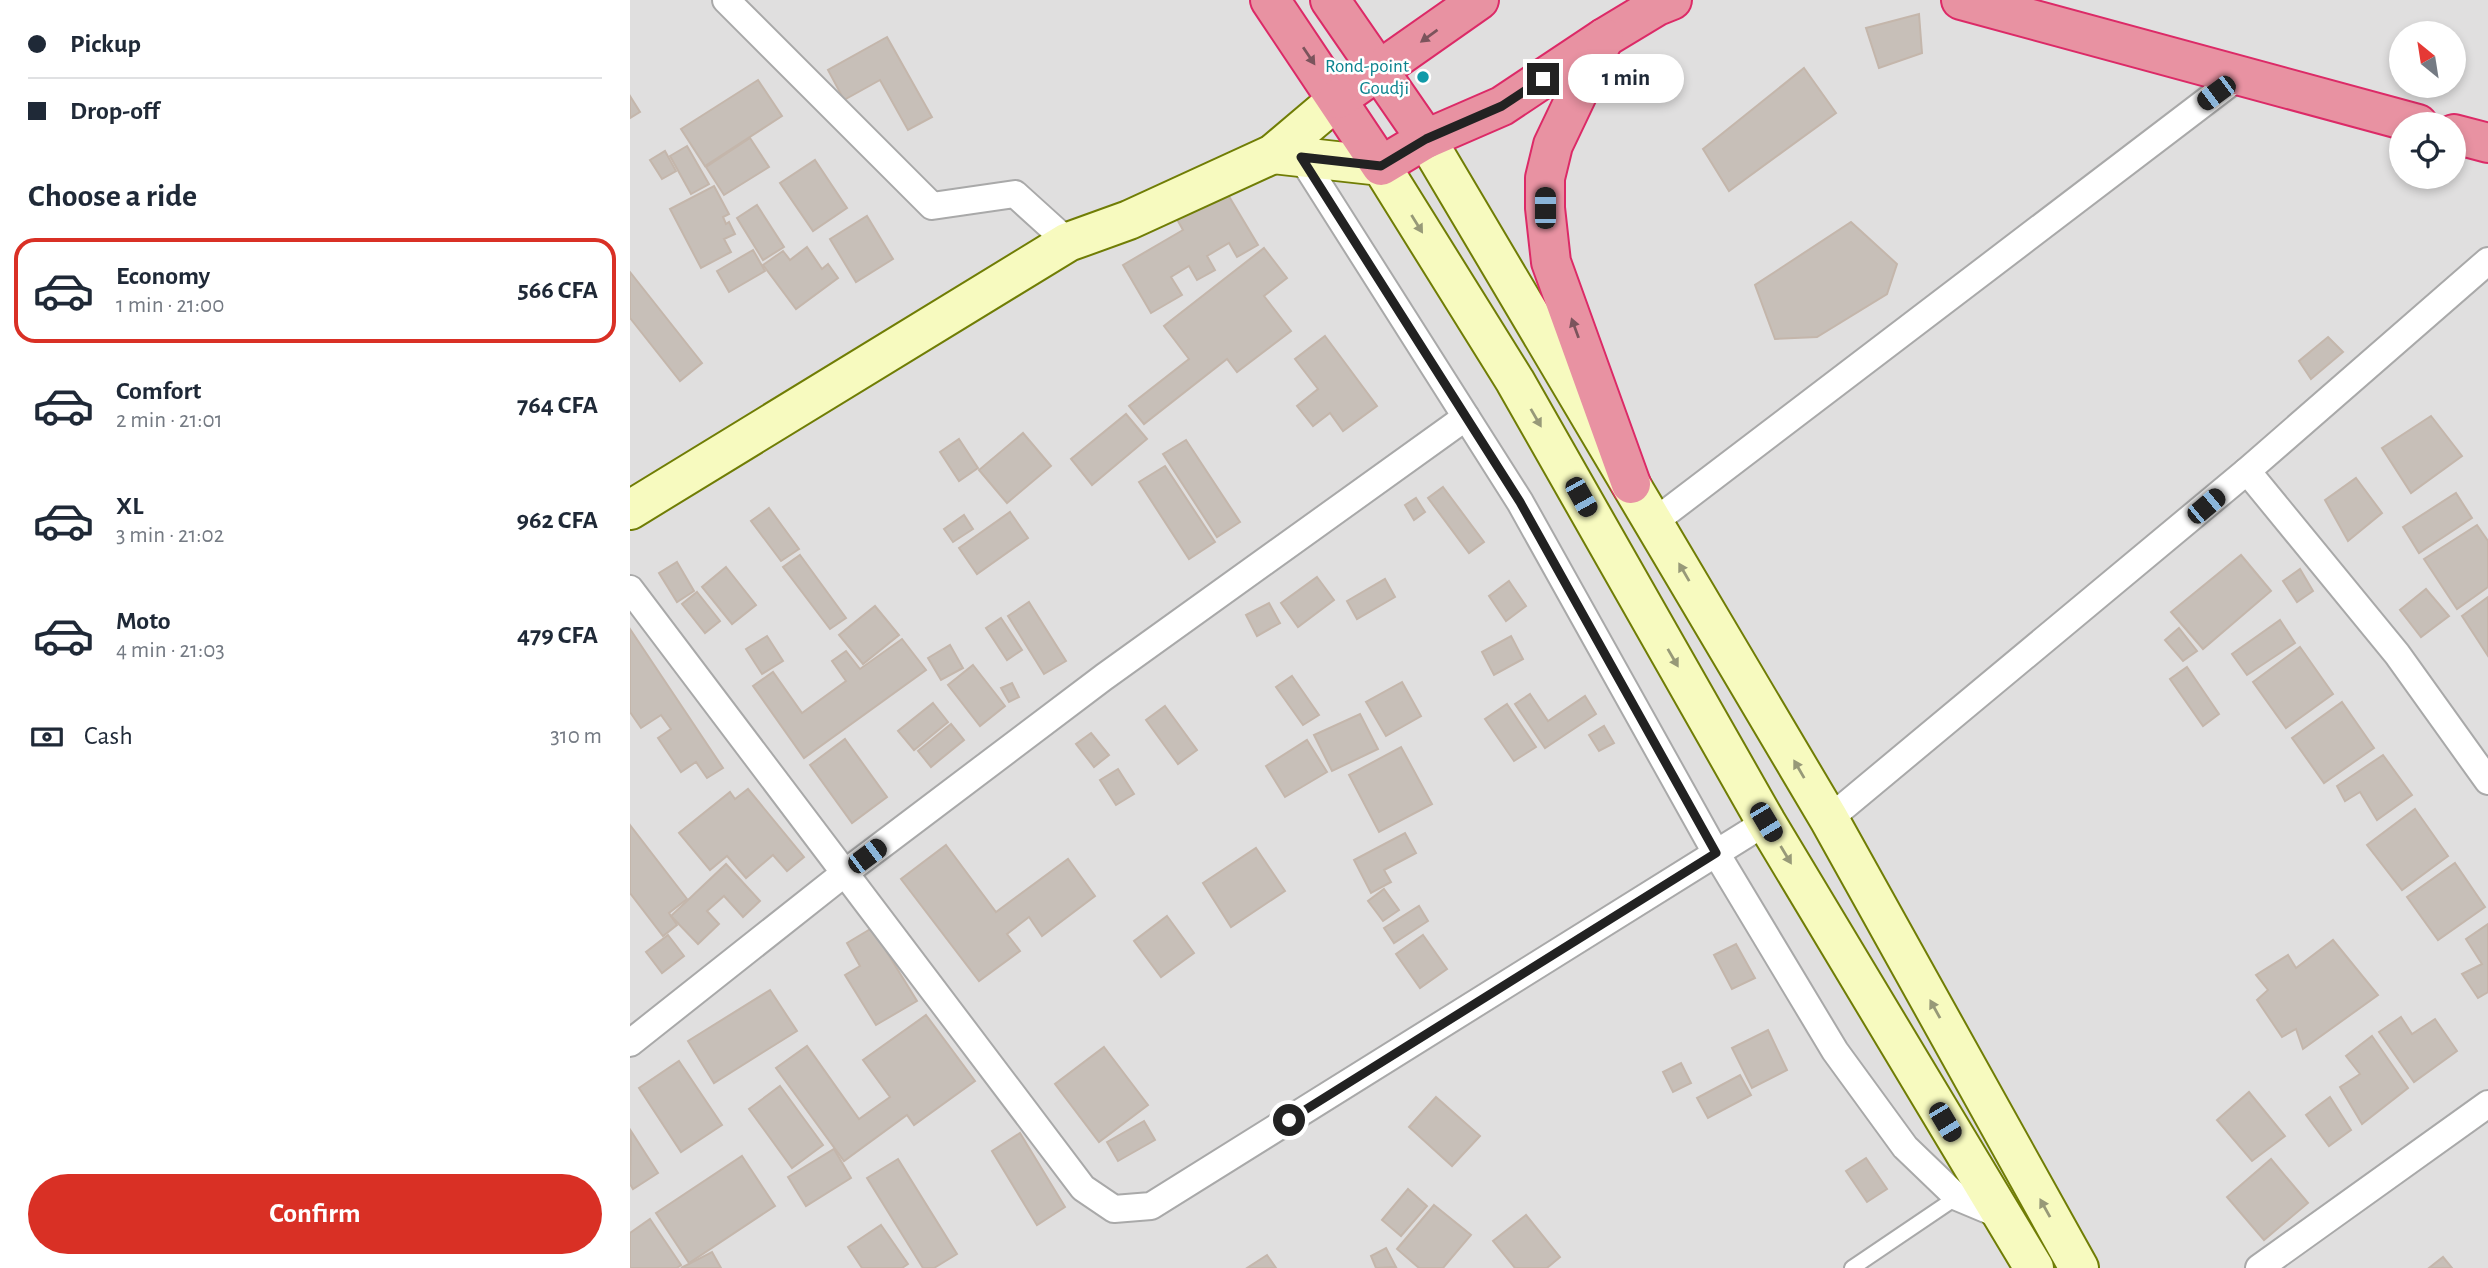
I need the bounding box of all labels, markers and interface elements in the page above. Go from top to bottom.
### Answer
north arrow [2389,21,2466,98]
map controls [2389,21,2466,189]
one-way arrow [1420,29,1438,43]
text: Pickup [70,31,141,57]
one-way arrow [1302,46,1315,66]
callout: 1 min [1567,55,1683,104]
place label: Rond-point Goudji [1325,57,1409,98]
route end [1527,63,1559,95]
text: 1 min [1602,67,1650,90]
marker: Rond-point Goudji [1415,69,1431,85]
car [2193,72,2240,114]
text: Drop-off [70,98,159,124]
button: locate [2389,112,2466,189]
text: Choose a ride [28,180,197,212]
car [1535,187,1556,229]
one-way arrow [1411,214,1423,233]
icon: car [32,259,95,322]
text: Economy [116,263,210,289]
text: 566 CFA [517,277,598,303]
text: 1 min · 21:00 [116,294,224,317]
one-way arrow [1569,318,1580,339]
icon: car [32,374,95,437]
text: Comfort [116,378,201,404]
text: 764 CFA [517,392,598,418]
one-way arrow [1530,408,1542,427]
text: 2 min · 21:01 [116,409,223,432]
car [1562,474,1601,520]
car [2184,484,2229,528]
icon: car [32,489,95,552]
text: XL [116,493,143,519]
text: 962 CFA [516,507,598,533]
text: 3 min · 21:02 [116,524,224,547]
one-way arrow [1678,563,1690,582]
icon: car [32,604,95,667]
text: Moto [116,608,171,634]
text: 479 CFA [517,622,598,648]
text: 4 min · 21:03 [116,639,225,662]
one-way arrow [1666,648,1678,668]
icon: cash [28,718,66,756]
text: Cash [84,723,133,749]
text: 310 m [550,725,602,748]
one-way arrow [1793,759,1806,778]
car [1747,799,1786,845]
car [844,835,891,877]
one-way arrow [1779,846,1792,865]
one-way arrow [1929,1000,1941,1019]
car [1926,1099,1965,1145]
route start [1273,1104,1305,1136]
button: Confirm [28,1174,602,1254]
one-way arrow [2039,1199,2051,1218]

